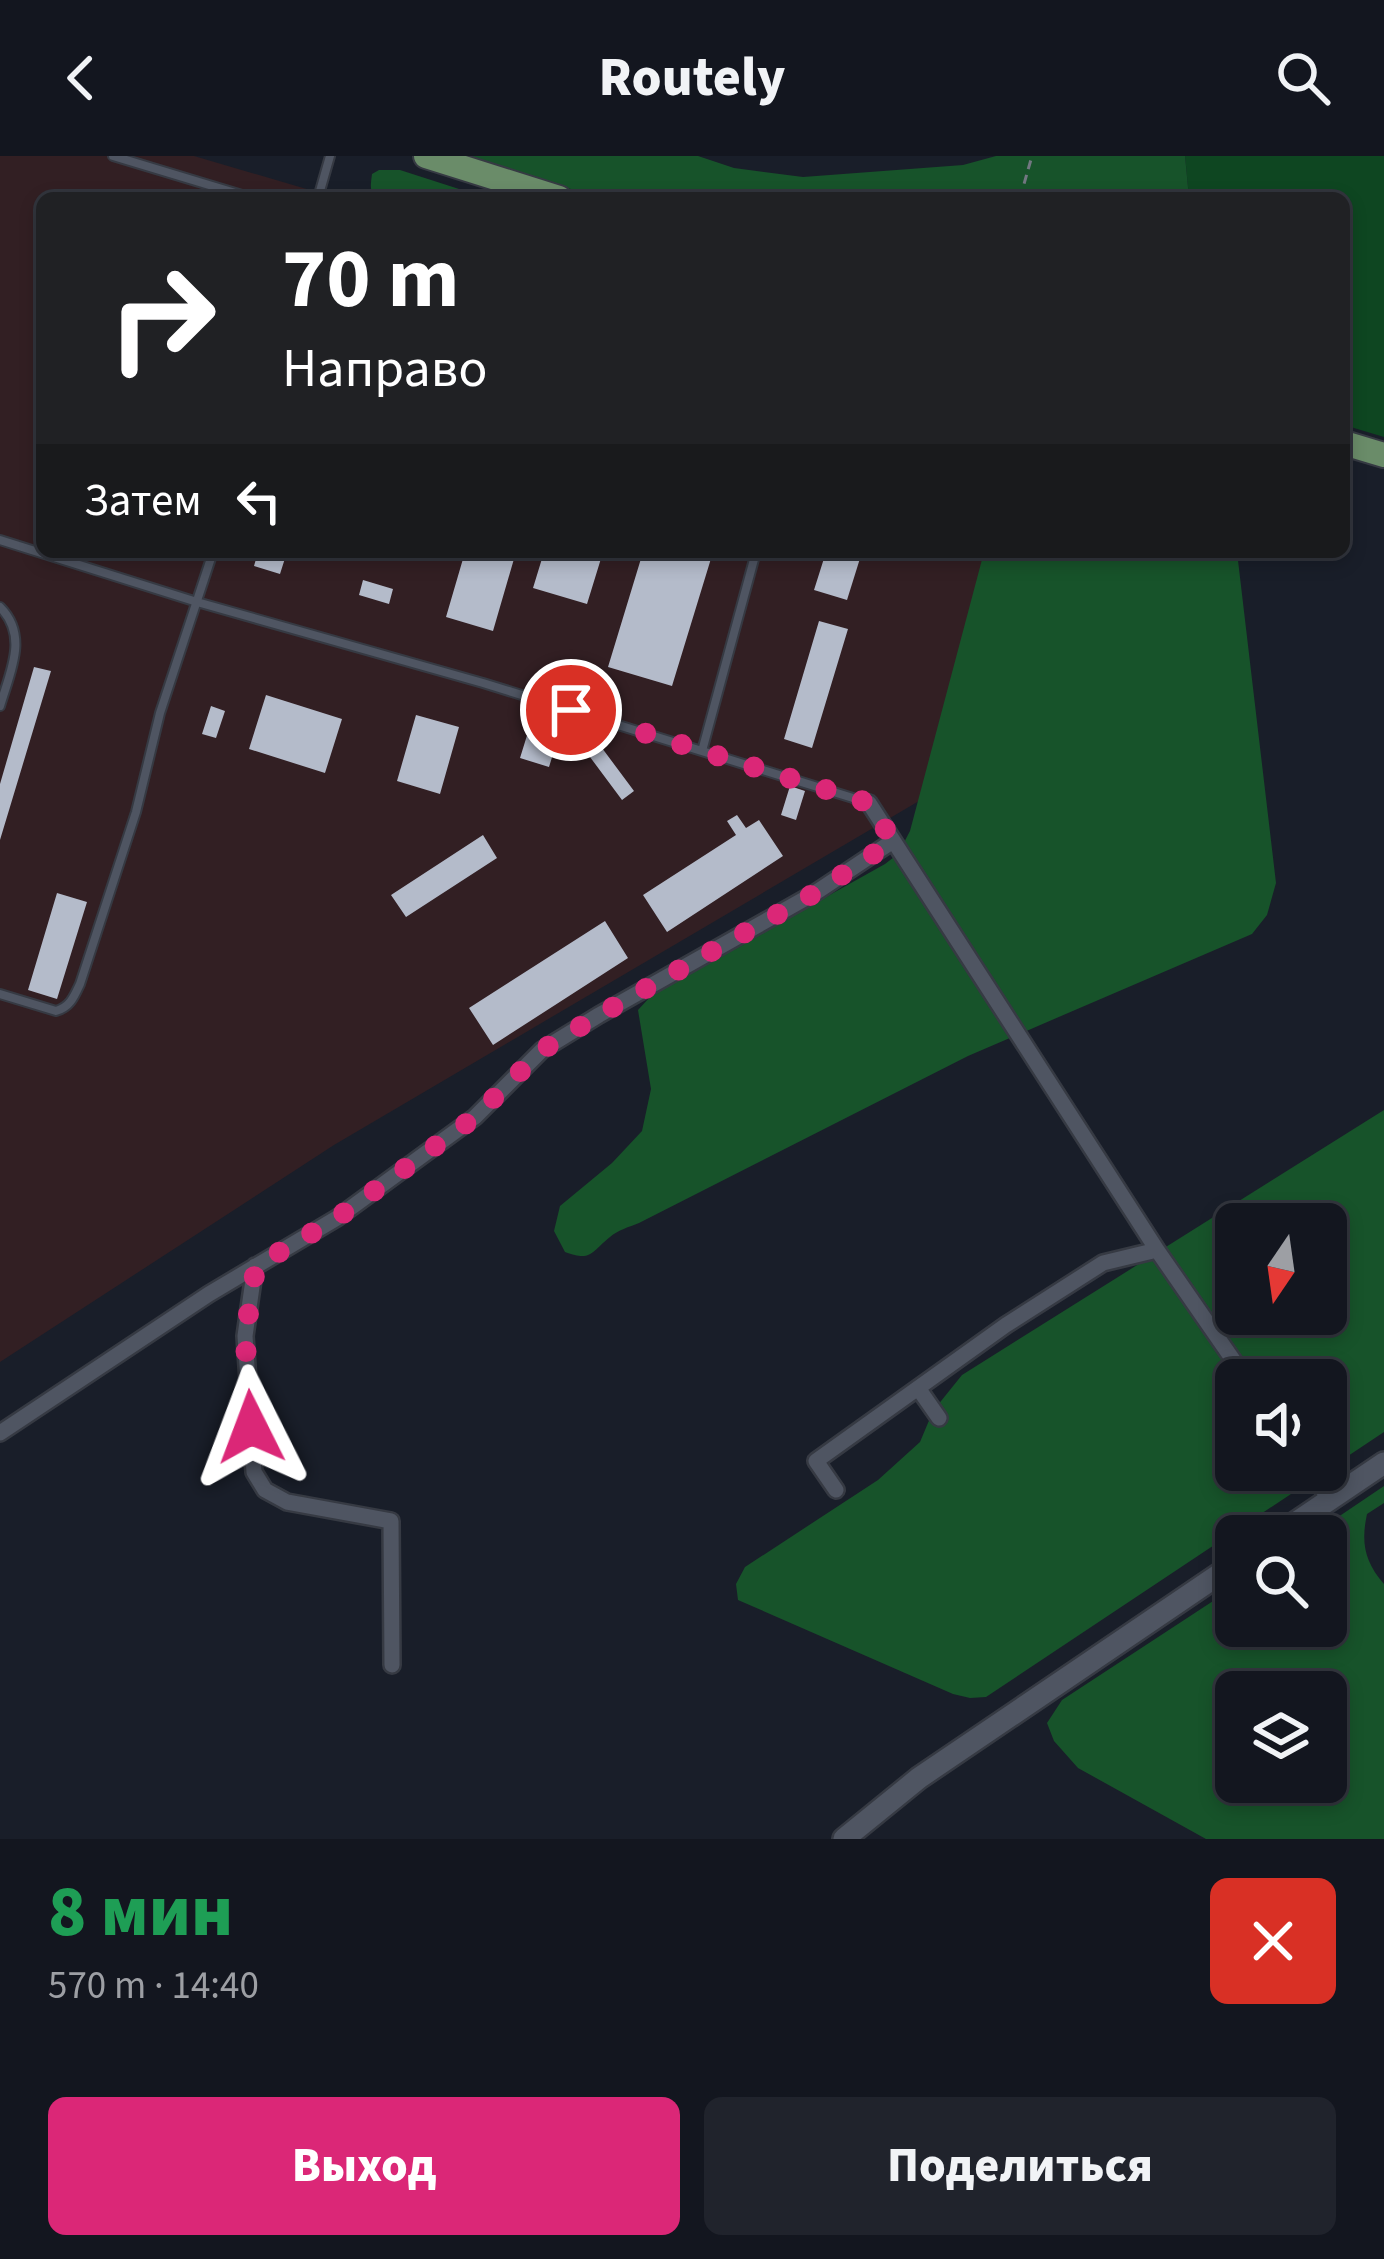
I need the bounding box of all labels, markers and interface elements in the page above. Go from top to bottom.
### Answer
text: Routely [599,40,785,117]
icon: back [48,45,114,111]
icon: search [1270,45,1336,111]
text: 70 m [282,220,460,340]
icon: right [84,240,240,396]
text: Направо [282,331,487,408]
icon: left [226,468,292,534]
text: Затем [84,469,202,533]
pin [520,659,622,761]
icon: arrive [538,677,604,743]
north arrow [1215,1203,1347,1335]
map controls [1215,1203,1347,1803]
button: sound [1215,1359,1347,1491]
position arrow [188,1364,314,1490]
button: search [1215,1515,1347,1647]
button: layers [1215,1671,1347,1803]
text: 8 мин [48,1861,233,1964]
button: close [1210,1878,1336,2004]
text: 570 m · 14:40 [48,1958,259,2014]
button: Выход [48,2097,680,2235]
button: Поделиться [704,2097,1336,2235]

